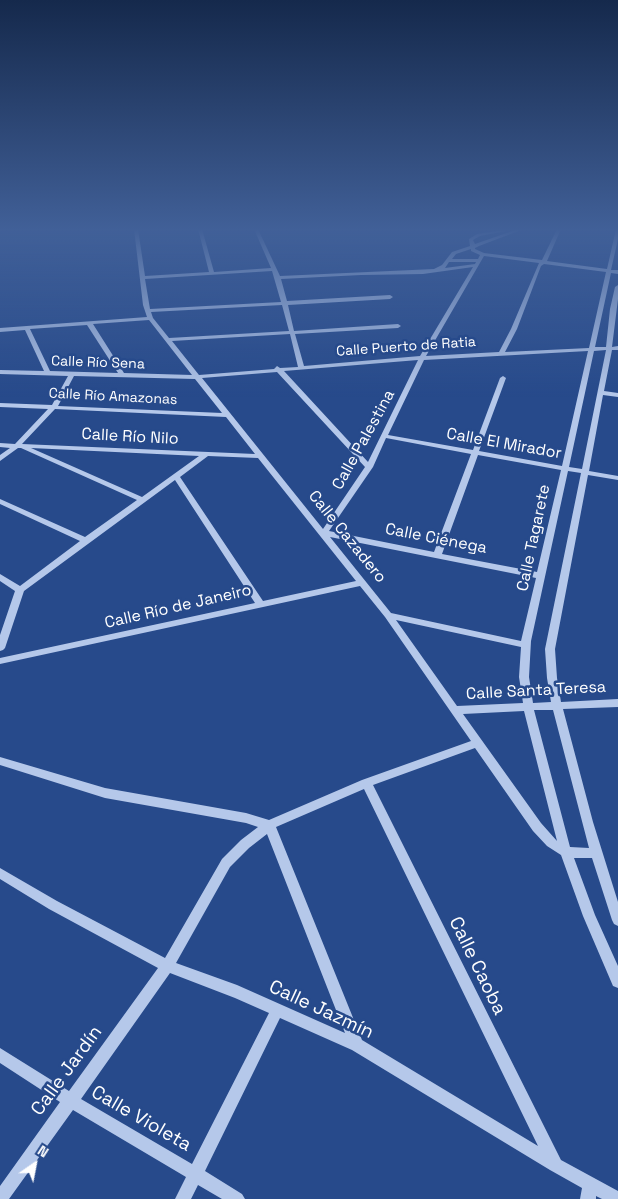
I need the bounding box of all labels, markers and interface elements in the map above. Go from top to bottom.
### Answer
street label: Calle Puerto de Ratia [336,334,476,360]
street label: Calle Río Sena [51,353,145,373]
street label: Calle Río Amazonas [48,385,178,409]
street label: Calle Palestina [329,387,399,493]
street label: Calle El Mirador [445,424,563,464]
street label: Calle Río Nilo [81,425,179,449]
street label: Calle Tagarete [513,483,555,593]
street label: Calle Cazadero [304,487,390,587]
street label: Calle Ciénega [383,520,489,558]
street label: Calle Río de Janeiro [103,581,253,633]
street label: Calle Santa Teresa [466,678,606,704]
street label: Calle Caoba [443,913,511,1019]
street label: Calle Jazmín [265,976,377,1044]
street label: Calle Jardín [27,1022,107,1120]
street label: Calle Violeta [87,1081,195,1157]
north arrow [10,1139,60,1189]
text: N [34,1141,52,1162]

